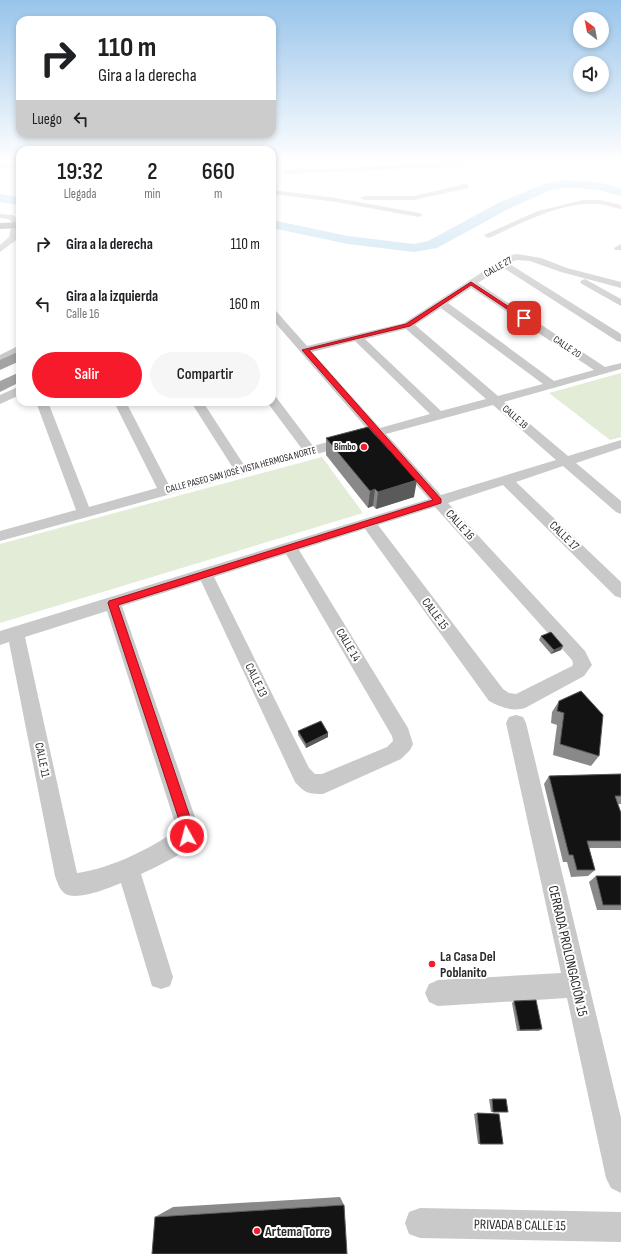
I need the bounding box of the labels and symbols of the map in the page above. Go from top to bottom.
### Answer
north arrow [573,12,609,48]
street label: CALLE 27 [482,254,514,280]
pin [507,301,541,335]
street label: CALLE 20 [551,333,583,361]
street label: CALLE 18 [500,403,530,431]
place label: Bimbo [334,441,356,453]
marker: Bimbo [359,442,369,452]
street label: CALLE PASEO SAN JOSÉ VISTA HERMOSA NORTE [164,444,318,496]
street label: CALLE 16 [442,507,478,543]
street label: CALLE 17 [546,518,582,554]
street label: CALLE 15 [418,595,452,633]
street label: CALLE 14 [332,626,364,664]
street label: CALLE 13 [241,661,271,699]
street label: CALLE 11 [31,741,53,780]
position arrow [166,815,208,857]
street label: CERRADA PROLONGACIÓN 15 [545,884,591,1018]
place label: La Casa Del Poblanito [440,948,496,981]
marker: La Casa Del Poblanito [427,959,437,969]
street label: PRIVADA B CALLE 15 [474,1216,567,1234]
place label: Artema Torre [264,1223,330,1240]
marker: Artema Torre [252,1226,262,1236]

